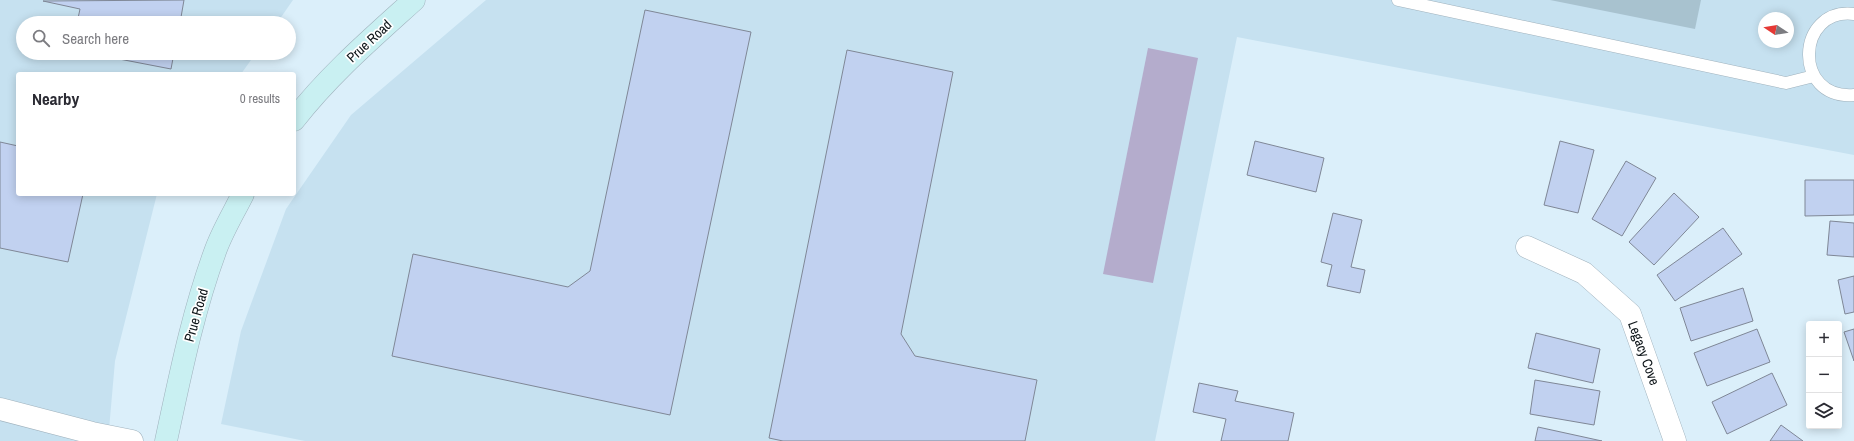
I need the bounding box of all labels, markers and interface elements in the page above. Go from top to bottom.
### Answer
north arrow [1758,12,1794,48]
search box [16,16,296,60]
street label: Prue Road [343,16,395,66]
icon: search [30,27,52,49]
text: Search here [62,28,129,49]
text: Nearby [32,87,79,110]
text: 0 results [240,90,280,107]
street label: Prue Road [180,286,212,344]
street label: Legacy Cove [1624,318,1664,388]
map controls [1806,321,1842,429]
button: + [1806,321,1842,357]
button: − [1806,357,1842,393]
button: layers [1806,393,1842,429]

